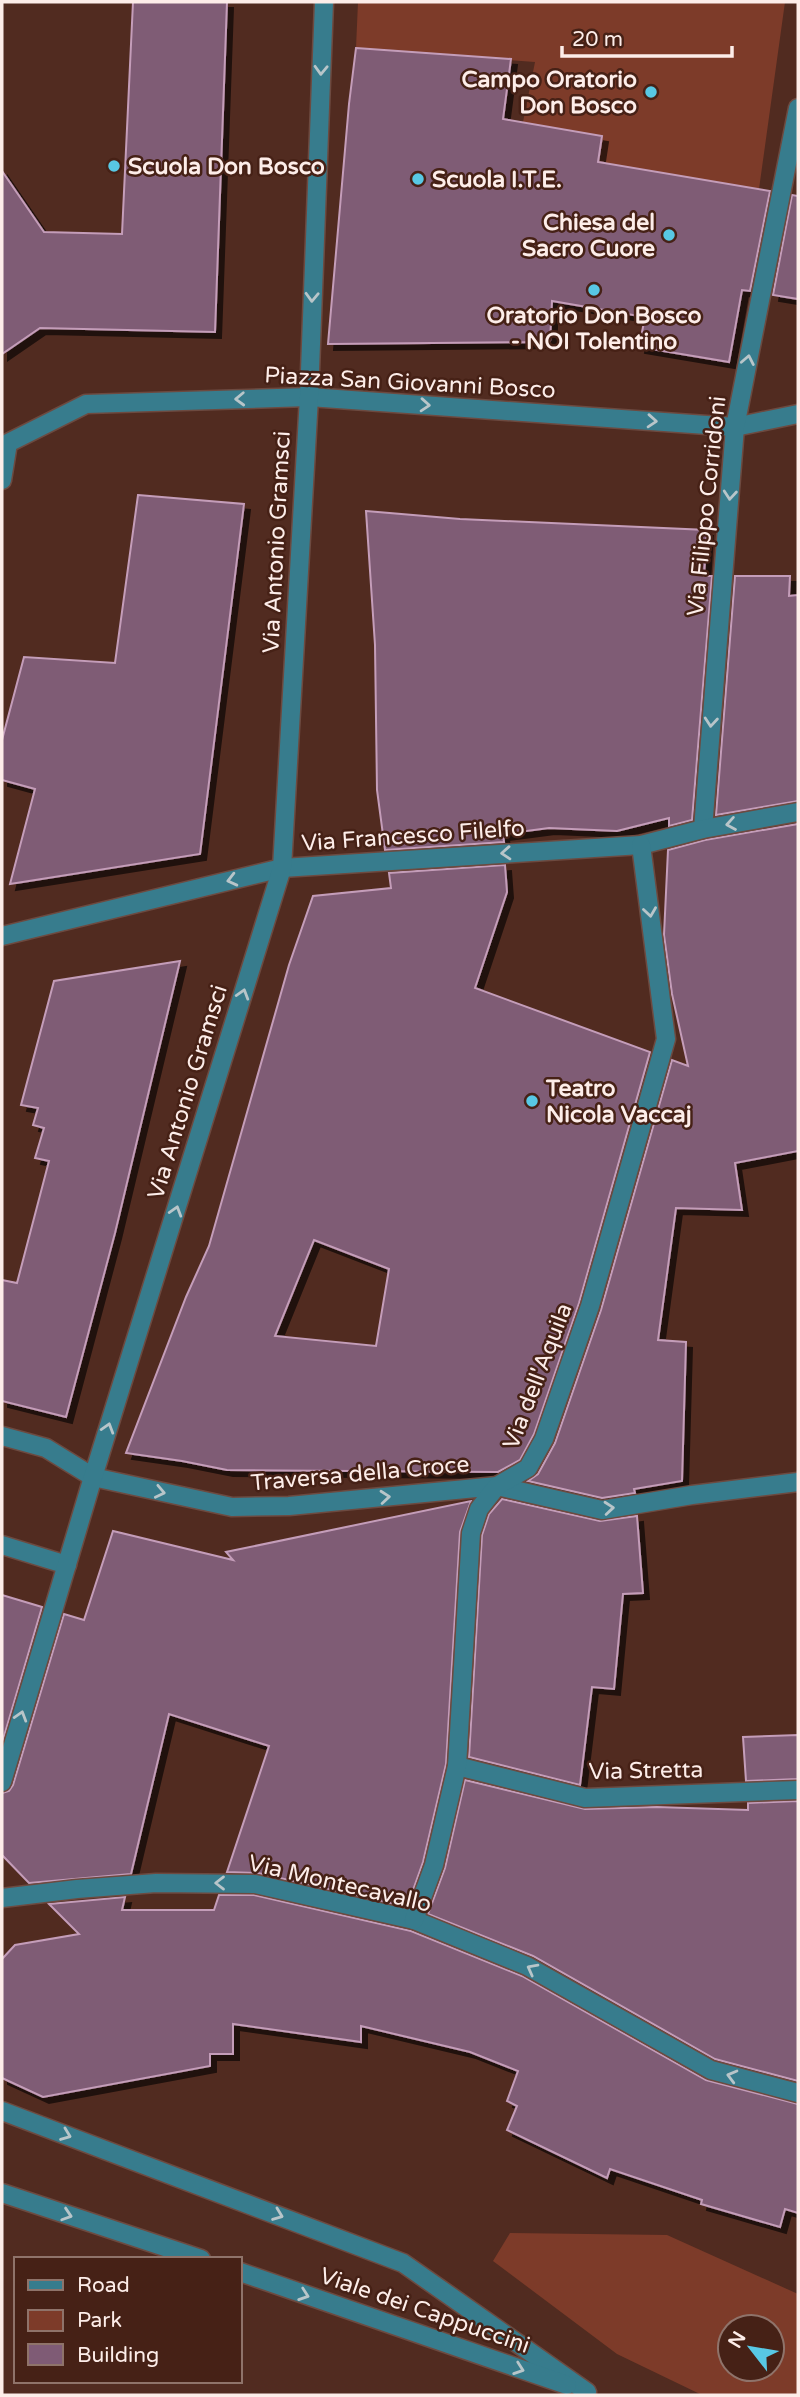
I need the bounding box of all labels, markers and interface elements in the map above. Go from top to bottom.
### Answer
scale bar [562,14,732,58]
text: 20 m [572,27,623,52]
one-way arrow [314,65,329,76]
place label: Campo Oratorio Don Bosco [461,66,637,120]
marker: Campo Oratorio Don Bosco [643,84,659,100]
place label: Scuola Don Bosco [128,153,325,181]
marker: Scuola Don Bosco [106,158,122,174]
place label: Scuola I.T.E. [432,166,562,194]
marker: Scuola I.T.E. [410,171,426,187]
place label: Chiesa del Sacro Cuore [522,209,655,263]
marker: Chiesa del Sacro Cuore [661,227,677,243]
marker: Oratorio Don Bosco - NOI Tolentino [586,282,602,298]
one-way arrow [305,292,320,303]
place label: Oratorio Don Bosco - NOI Tolentino [487,302,701,356]
one-way arrow [740,354,755,366]
street label: Piazza San Giovanni Bosco [264,361,556,405]
one-way arrow [235,391,245,407]
street label: Via Filippo Corridoni [681,395,732,618]
one-way arrow [420,397,431,412]
one-way arrow [647,413,658,428]
street label: Via Antonio Gramsci [257,430,297,654]
one-way arrow [723,490,738,501]
one-way arrow [704,717,719,728]
street label: Via Francesco Filelfo [300,814,526,858]
one-way arrow [725,816,737,831]
one-way arrow [500,845,511,860]
one-way arrow [226,872,238,886]
one-way arrow [642,906,657,918]
street label: Via Antonio Gramsci [142,982,234,1203]
one-way arrow [234,988,249,1000]
place label: Teatro Nicola Vaccaj [545,1075,692,1129]
marker: Teatro Nicola Vaccaj [524,1093,540,1109]
one-way arrow [167,1205,182,1217]
street label: Via dell'Aquila [497,1299,579,1453]
one-way arrow [100,1423,115,1435]
street label: Traversa della Croce [250,1450,471,1498]
one-way arrow [154,1483,166,1498]
one-way arrow [380,1490,391,1505]
one-way arrow [604,1501,615,1516]
one-way arrow [13,1711,28,1723]
street label: Via Stretta [588,1756,704,1786]
street label: Via Montecavallo [246,1849,434,1919]
one-way arrow [215,1876,226,1891]
one-way arrow [527,1964,539,1978]
one-way arrow [726,2070,738,2084]
one-way arrow [59,2127,71,2141]
one-way arrow [60,2206,72,2221]
one-way arrow [272,2207,284,2221]
legend [14,2257,242,2383]
street label: Viale dei Cappuccini [316,2262,533,2360]
text: Road [77,2273,130,2298]
one-way arrow [298,2287,310,2301]
text: Park [77,2308,122,2333]
north arrow [716,2313,786,2383]
text: N [724,2328,751,2352]
text: Building [77,2343,159,2368]
one-way arrow [513,2361,525,2375]

